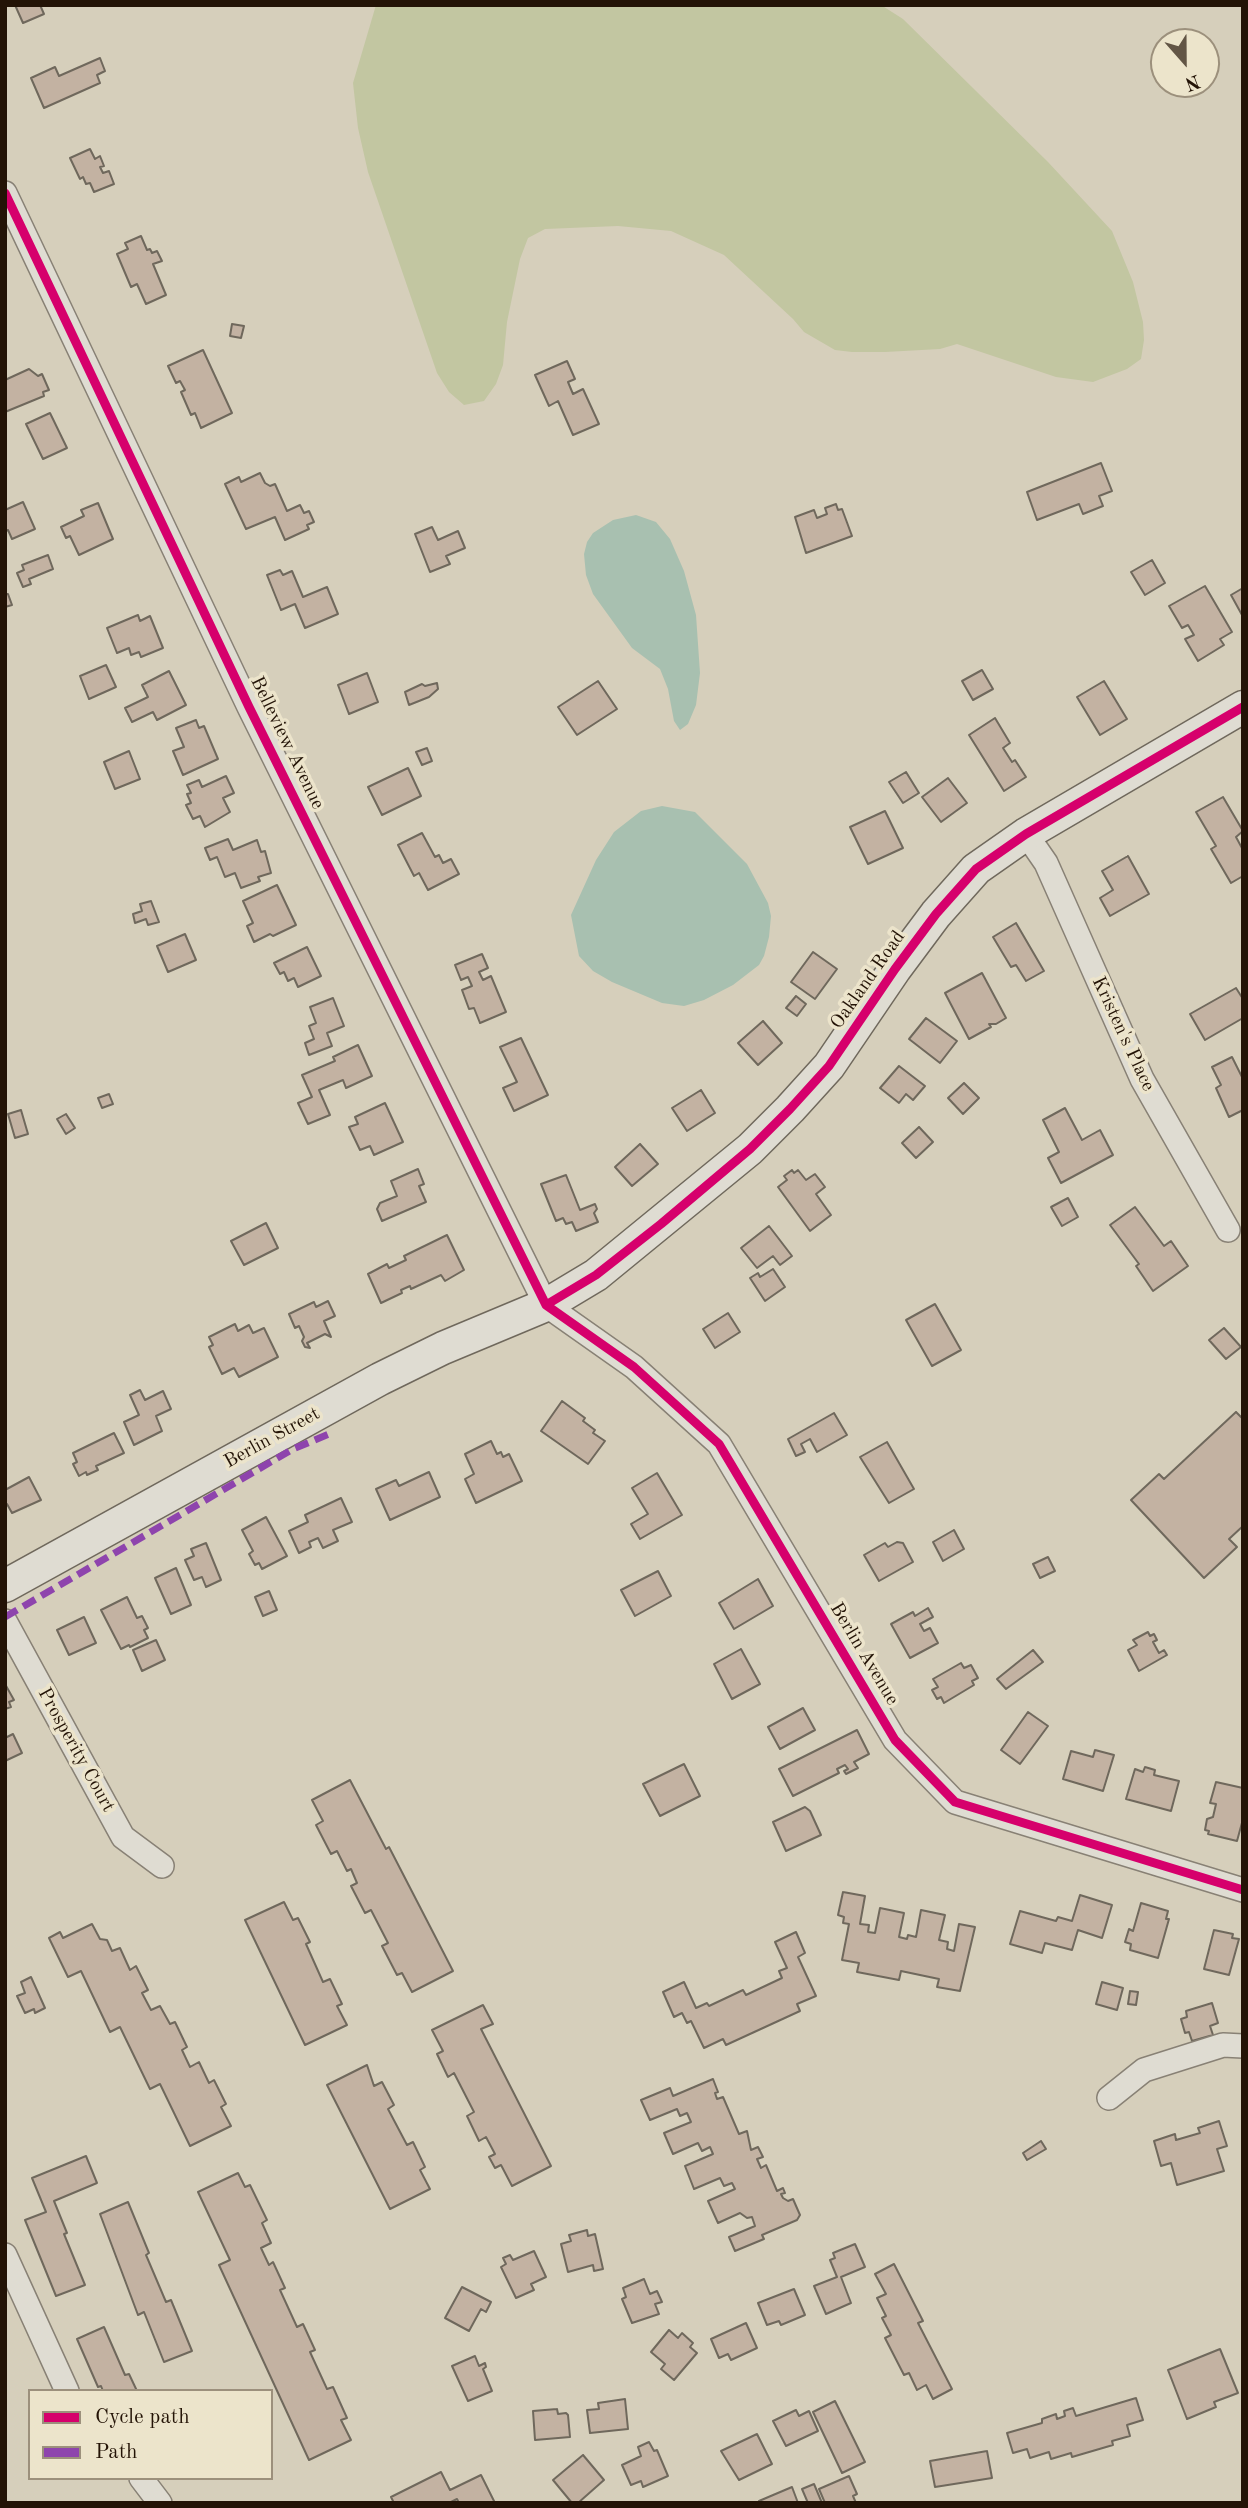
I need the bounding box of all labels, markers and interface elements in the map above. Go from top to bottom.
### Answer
north arrow [1150,28,1220,98]
text: N [1182,70,1202,93]
street label: Belleview Avenue [245,673,329,813]
street label: Oakland Road [826,926,910,1034]
street label: Kristen's Place [1087,973,1159,1095]
street label: Berlin Street [220,1402,324,1474]
street label: Berlin Avenue [824,1598,904,1710]
street label: Prosperity Court [32,1684,120,1816]
legend [28,2389,273,2480]
text: Cycle path [95,2407,190,2428]
text: Path [95,2442,138,2463]

